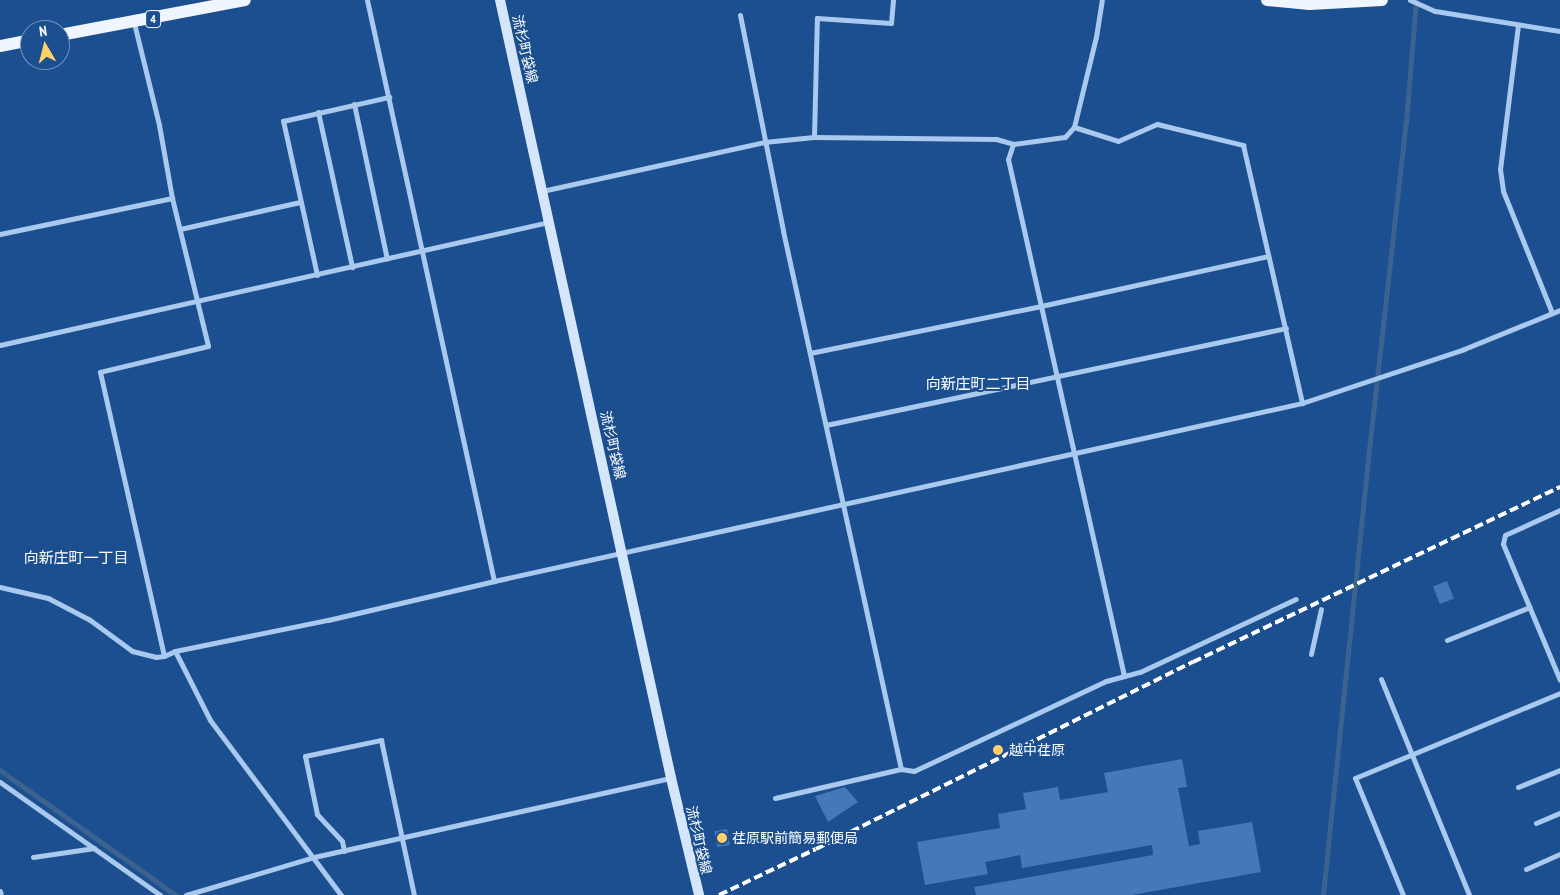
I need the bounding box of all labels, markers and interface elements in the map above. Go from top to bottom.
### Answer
road number: 4 [144,10,162,28]
street label: 流杉町袋線 [509,13,541,85]
north arrow [20,20,70,70]
text: N [38,22,48,41]
district label: 向新庄町二丁目 [926,375,1030,393]
street label: 流杉町袋線 [597,409,629,481]
district label: 向新庄町一丁目 [24,549,128,567]
place label: 越中荏原 [1009,742,1065,758]
marker: 越中荏原 [991,743,1005,757]
street label: 流杉町袋線 [683,804,715,876]
place label: 荏原駅前簡易郵便局 [732,830,858,846]
marker: 荏原駅前簡易郵便局 [716,832,728,844]

